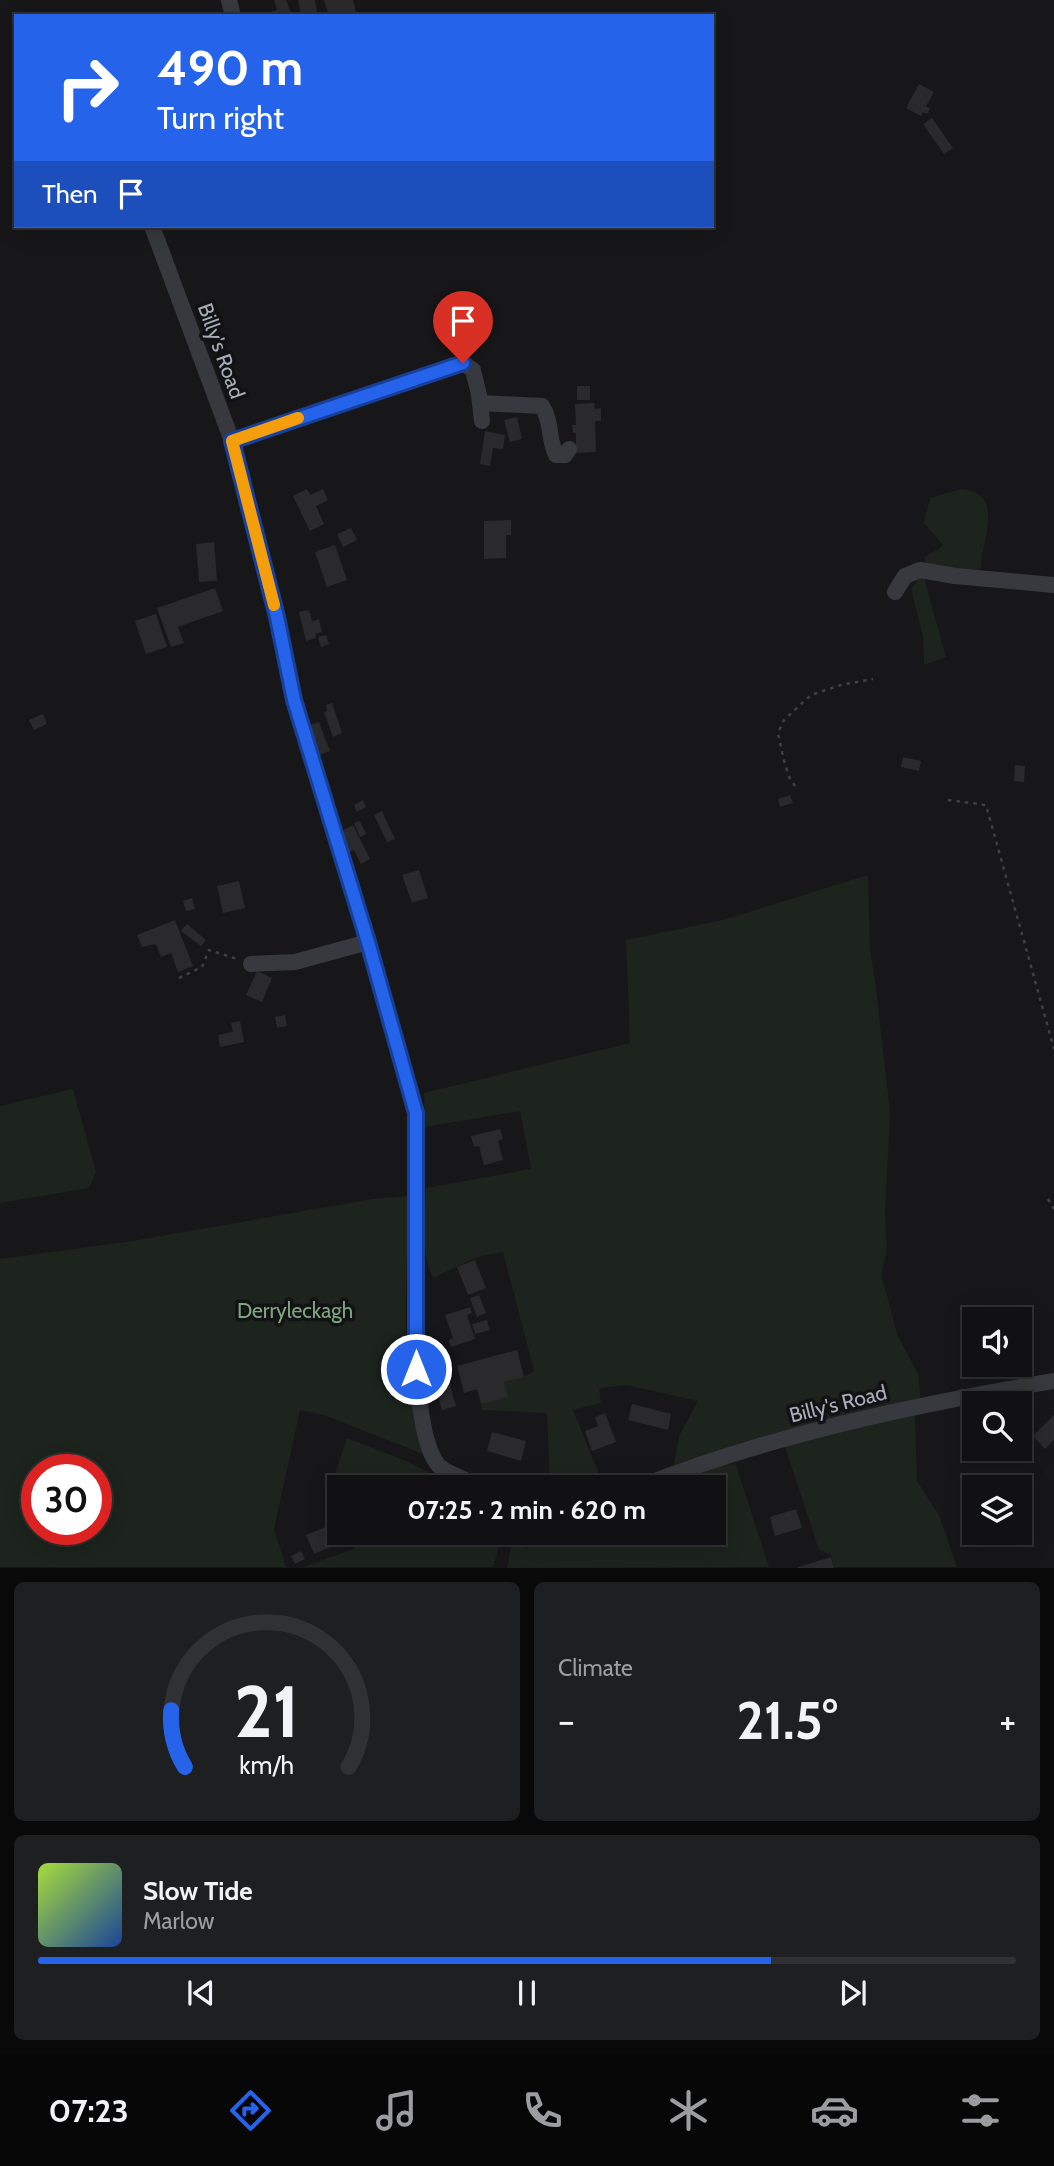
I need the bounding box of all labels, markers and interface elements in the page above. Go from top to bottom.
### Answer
text: 490 m [157,38,303,97]
icon: right [42,42,133,133]
text: Turn right [157,98,284,137]
icon: arrive [112,175,150,213]
text: Then [42,178,98,210]
pin [433,291,493,363]
street label: Billy's Road [193,300,250,402]
icon: arrive [444,302,482,340]
park label: Derryleckagh [237,1298,353,1323]
map controls [962,1307,1032,1545]
button: sound [962,1307,1032,1377]
position arrow [379,1332,453,1406]
street label: Billy's Road [787,1379,889,1428]
button: search [962,1391,1032,1461]
speed limit sign: 30 [21,1454,112,1545]
button: layers [962,1475,1032,1545]
text: 07:25 · 2 min · 620 m [407,1494,646,1526]
text: Climate [558,1654,633,1682]
text: 21 [234,1668,300,1756]
text: 21.5° [736,1689,838,1752]
text: − [558,1697,575,1744]
text: + [999,1697,1016,1744]
text: km/h [240,1750,294,1780]
text: Slow Tide [143,1875,253,1907]
text: Marlow [143,1907,214,1935]
icon: previous [182,1974,220,2012]
icon: pause [508,1974,546,2012]
icon: next [834,1974,872,2012]
icon: directions [226,2086,275,2135]
icon: music [372,2086,421,2135]
icon: phone [518,2086,567,2135]
icon: climate [664,2086,713,2135]
icon: car [810,2086,859,2135]
icon: filters [956,2086,1005,2135]
text: 07:23 [49,2091,129,2130]

